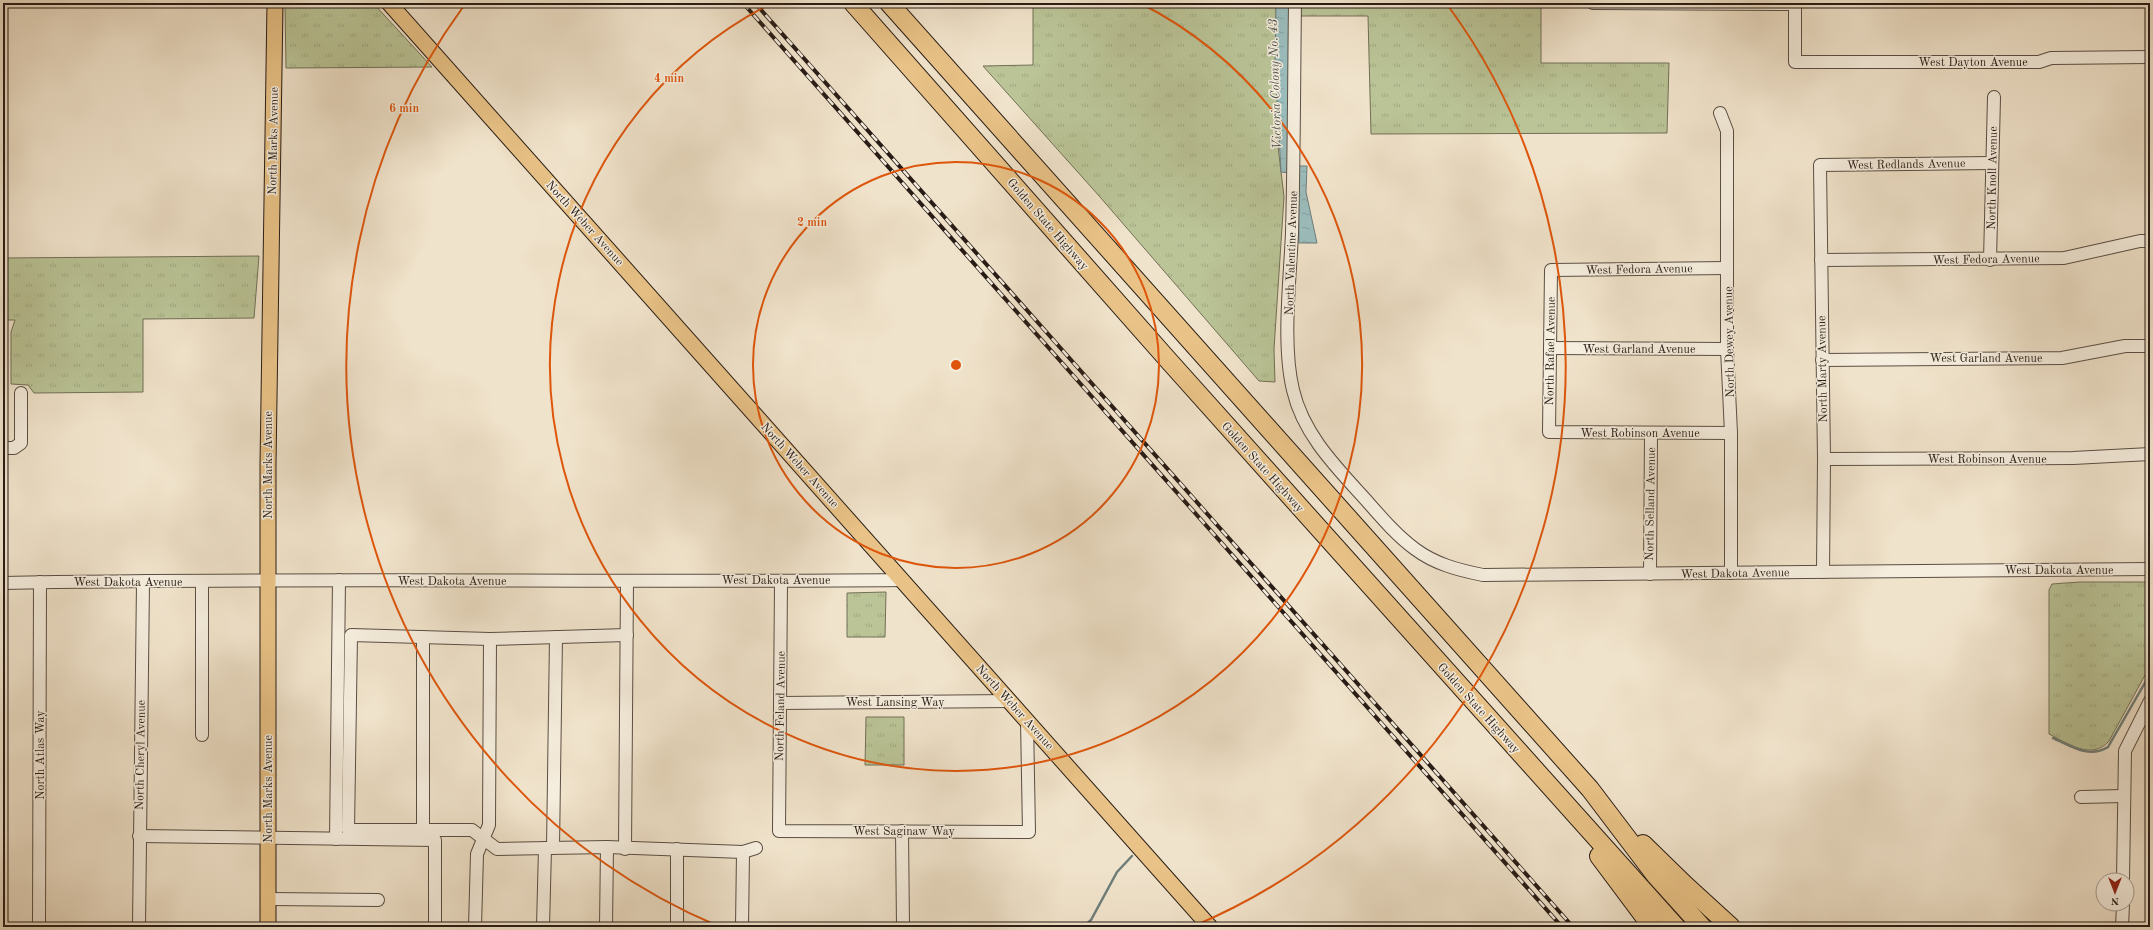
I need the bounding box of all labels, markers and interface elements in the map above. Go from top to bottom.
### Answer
water label: Victoria Colony No. 43 [1267,18,1284,150]
street label: West Dayton Avenue [1918,57,2028,69]
text: 4 min [654,73,684,85]
street label: North Marks Avenue [267,86,281,195]
text: 6 min [389,103,419,115]
street label: North Knoll Avenue [1986,126,2000,230]
street label: West Redlands Avenue [1846,158,1966,172]
street label: Golden State Highway [1004,177,1091,273]
street label: North Weber Avenue [543,179,626,269]
street label: North Valentine Avenue [1284,190,1300,316]
text: 2 min [797,217,827,229]
street label: West Fedora Avenue [1932,253,2040,267]
street label: West Fedora Avenue [1585,263,1693,277]
street label: North Dewey Avenue [1723,286,1737,398]
street label: North Rafael Avenue [1544,296,1558,406]
street label: North Marty Avenue [1816,315,1830,423]
street label: West Garland Avenue [1583,344,1696,356]
street label: West Garland Avenue [1930,353,2043,365]
centre of rings [949,358,963,372]
street label: North Marks Avenue [263,411,275,519]
street label: Golden State Highway [1219,420,1306,516]
street label: North Weber Avenue [758,421,841,511]
street label: West Robinson Avenue [1580,428,1700,440]
street label: North Selland Avenue [1644,447,1658,561]
street label: West Robinson Avenue [1927,454,2047,466]
street label: West Dakota Avenue [2004,565,2114,577]
street label: West Dakota Avenue [1680,567,1790,581]
street label: West Dakota Avenue [721,575,831,587]
street label: West Dakota Avenue [397,576,507,588]
street label: West Dakota Avenue [73,577,183,589]
street label: North Feland Avenue [774,650,788,761]
street label: Golden State Highway [1435,661,1522,757]
street label: North Weber Avenue [973,663,1056,753]
street label: West Lansing Way [845,697,945,709]
street label: North Cheryl Avenue [134,699,148,810]
street label: North Atlas Way [35,710,47,800]
street label: North Marks Avenue [263,735,275,843]
street label: West Saginaw Way [853,826,956,838]
north arrow [2095,872,2135,912]
text: N [2110,895,2119,906]

